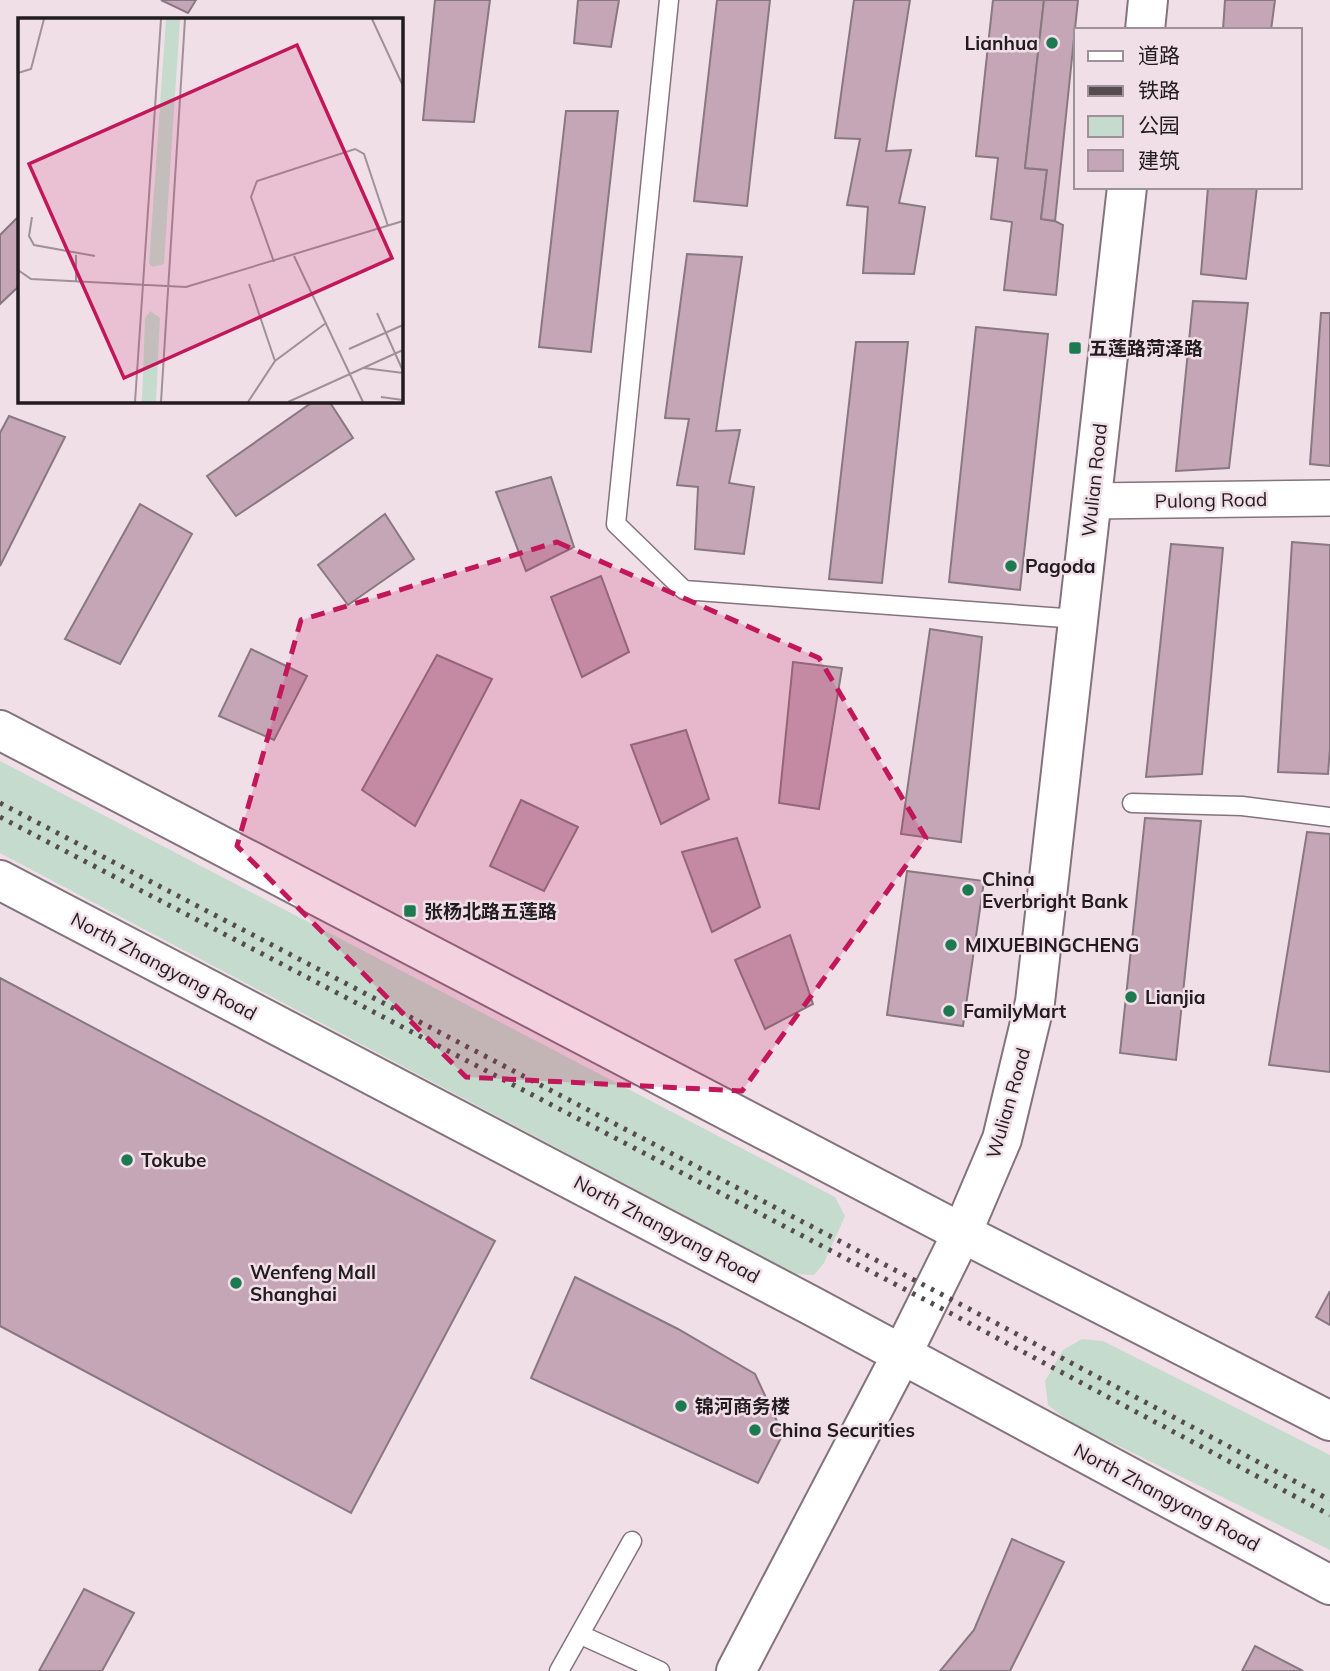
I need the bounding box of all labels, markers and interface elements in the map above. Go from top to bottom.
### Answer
inset map [18,18,402,402]
legend [1074,28,1302,189]
place label: Lianhua [965,31,1038,55]
marker: Lianhua [1044,35,1060,51]
text: 道路 [1138,42,1180,68]
text: 铁路 [1138,77,1180,103]
text: 公园 [1138,112,1180,138]
text: 建筑 [1138,147,1180,173]
place label: 五莲路菏泽路 [1089,336,1203,360]
marker: 五莲路菏泽路 [1067,340,1083,356]
street label: Wulian Road [1076,422,1112,538]
street label: Pulong Road [1154,487,1268,513]
place label: Pagoda [1025,554,1096,578]
marker: Pagoda [1003,558,1019,574]
place label: China Everbright Bank [982,867,1128,913]
marker: China Everbright Bank [960,882,976,898]
place label: 张杨北路五莲路 [424,899,557,923]
marker: 张杨北路五莲路 [402,903,418,919]
street label: North Zhangyang Road [67,907,261,1025]
place label: MIXUEBINGCHENG [965,933,1139,957]
marker: MIXUEBINGCHENG [943,937,959,953]
place label: Lianjia [1145,985,1206,1009]
marker: Lianjia [1123,989,1139,1005]
place label: FamilyMart [963,999,1066,1023]
marker: FamilyMart [941,1003,957,1019]
street label: Wulian Road [981,1045,1035,1161]
place label: Tokube [141,1148,207,1172]
marker: Tokube [119,1152,135,1168]
street label: North Zhangyang Road [570,1170,764,1288]
place label: Wenfeng Mall Shanghai [250,1260,376,1306]
marker: Wenfeng Mall Shanghai [228,1275,244,1291]
place label: 锦河商务楼 [695,1394,790,1418]
marker: 锦河商务楼 [673,1398,689,1414]
place label: China Securities [769,1418,915,1442]
marker: China Securities [747,1422,763,1438]
street label: North Zhangyang Road [1070,1438,1264,1556]

